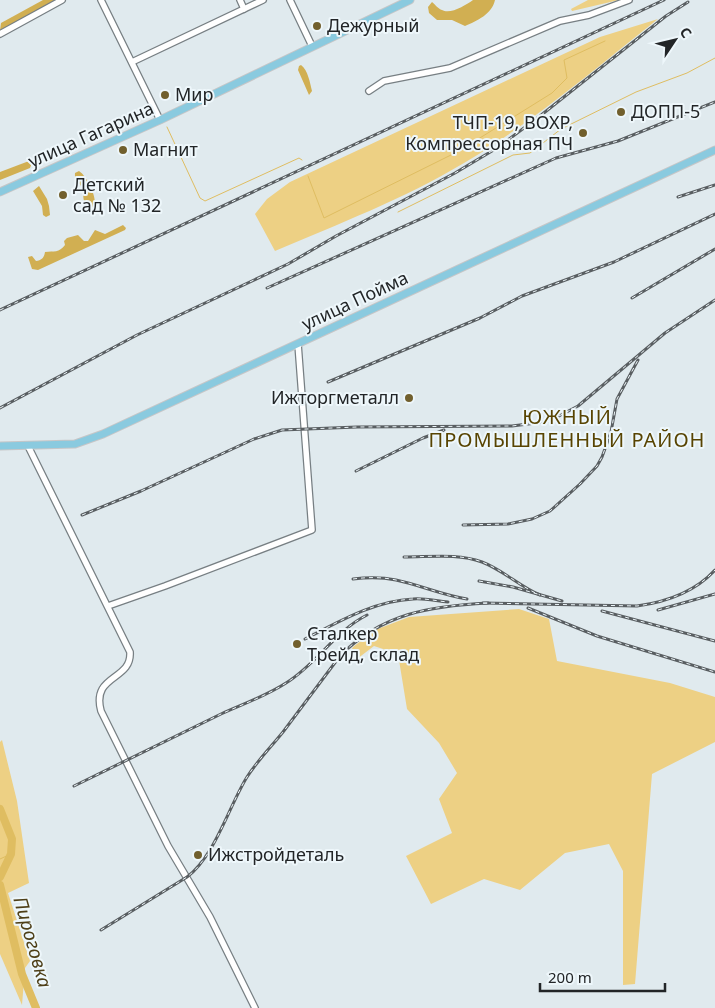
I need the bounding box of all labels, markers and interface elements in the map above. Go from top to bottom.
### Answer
place label: Дежурный [327,13,419,37]
north arrow [650,15,700,65]
marker: Дежурный [311,20,323,32]
text: С [676,23,696,41]
place label: Мир [175,82,214,106]
marker: Мир [159,89,171,101]
street label: улица Гагарина [24,96,157,173]
place label: ДОПП-5 [631,99,700,123]
marker: ДОПП-5 [615,106,627,118]
place label: ТЧП-19, ВОХР, Компрессорная ПЧ [405,110,573,155]
marker: ТЧП-19, ВОХР, Компрессорная ПЧ [577,127,589,139]
place label: Магнит [133,137,198,161]
marker: Магнит [117,144,129,156]
place label: Детский сад № 132 [73,172,161,217]
marker: Детский сад № 132 [57,189,69,201]
street label: улица Пойма [298,265,412,335]
place label: Ижторгметалл [271,385,399,409]
marker: Ижторгметалл [403,392,415,404]
district label: ЮЖНЫЙ ПРОМЫШЛЕННЫЙ РАЙОН [429,403,705,453]
place label: Сталкер Трейд, склад [307,621,419,666]
marker: Сталкер Трейд, склад [291,638,303,650]
place label: Ижстройдеталь [208,842,344,866]
marker: Ижстройдеталь [192,849,204,861]
water label: Пироговка [8,893,58,991]
scale bar [540,960,665,992]
text: 200 m [548,967,592,987]

